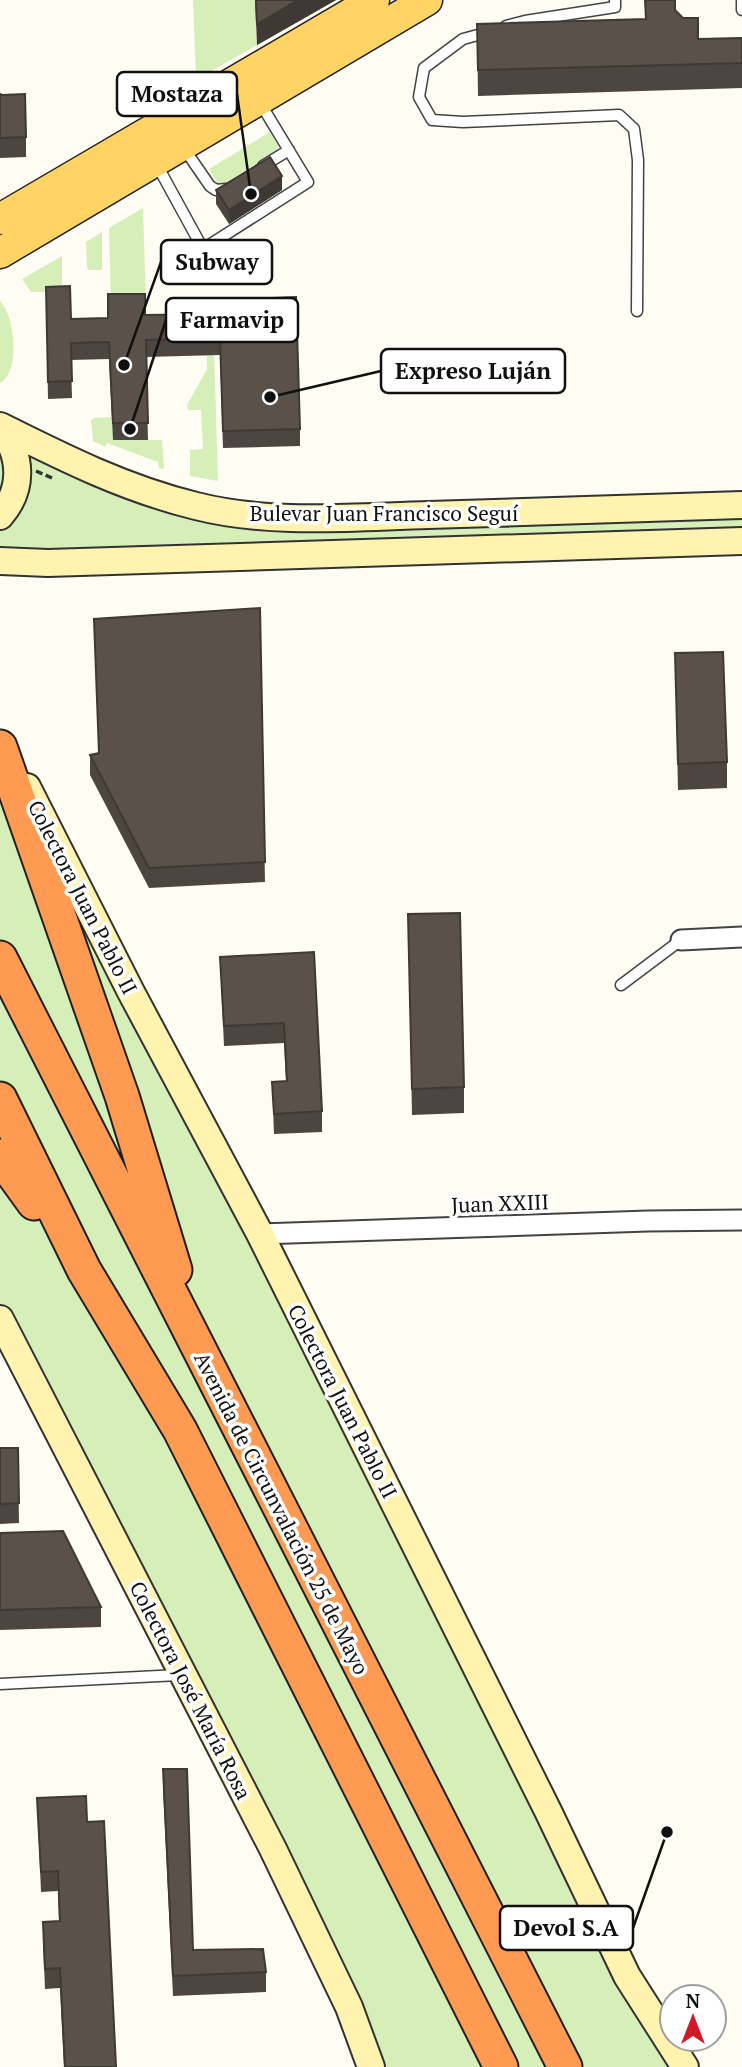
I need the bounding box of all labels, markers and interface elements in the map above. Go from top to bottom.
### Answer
callout: Mostaza [117,72,237,116]
text: Mostaza [131,78,223,109]
callout: Subway [161,240,272,284]
text: Subway [175,246,260,277]
callout: Farmavip [166,298,298,342]
text: Farmavip [180,304,284,335]
callout: Expreso Luján [381,349,565,393]
text: Expreso Luján [395,355,551,386]
street label: Bulevar Juan Francisco Seguí [250,499,519,527]
street label: Colectora Juan Pablo II [22,795,144,999]
street label: Juan XXIII [451,1187,549,1219]
street label: Colectora Juan Pablo II [282,1299,404,1503]
street label: Avenida de Circunvalación 25 de Mayo [188,1347,376,1679]
street label: Colectora José María Rosa [124,1576,258,1804]
callout: Devol S.A [500,1906,633,1950]
text: Devol S.A [514,1912,619,1943]
north arrow [658,1983,728,2053]
text: N [686,1988,701,2013]

